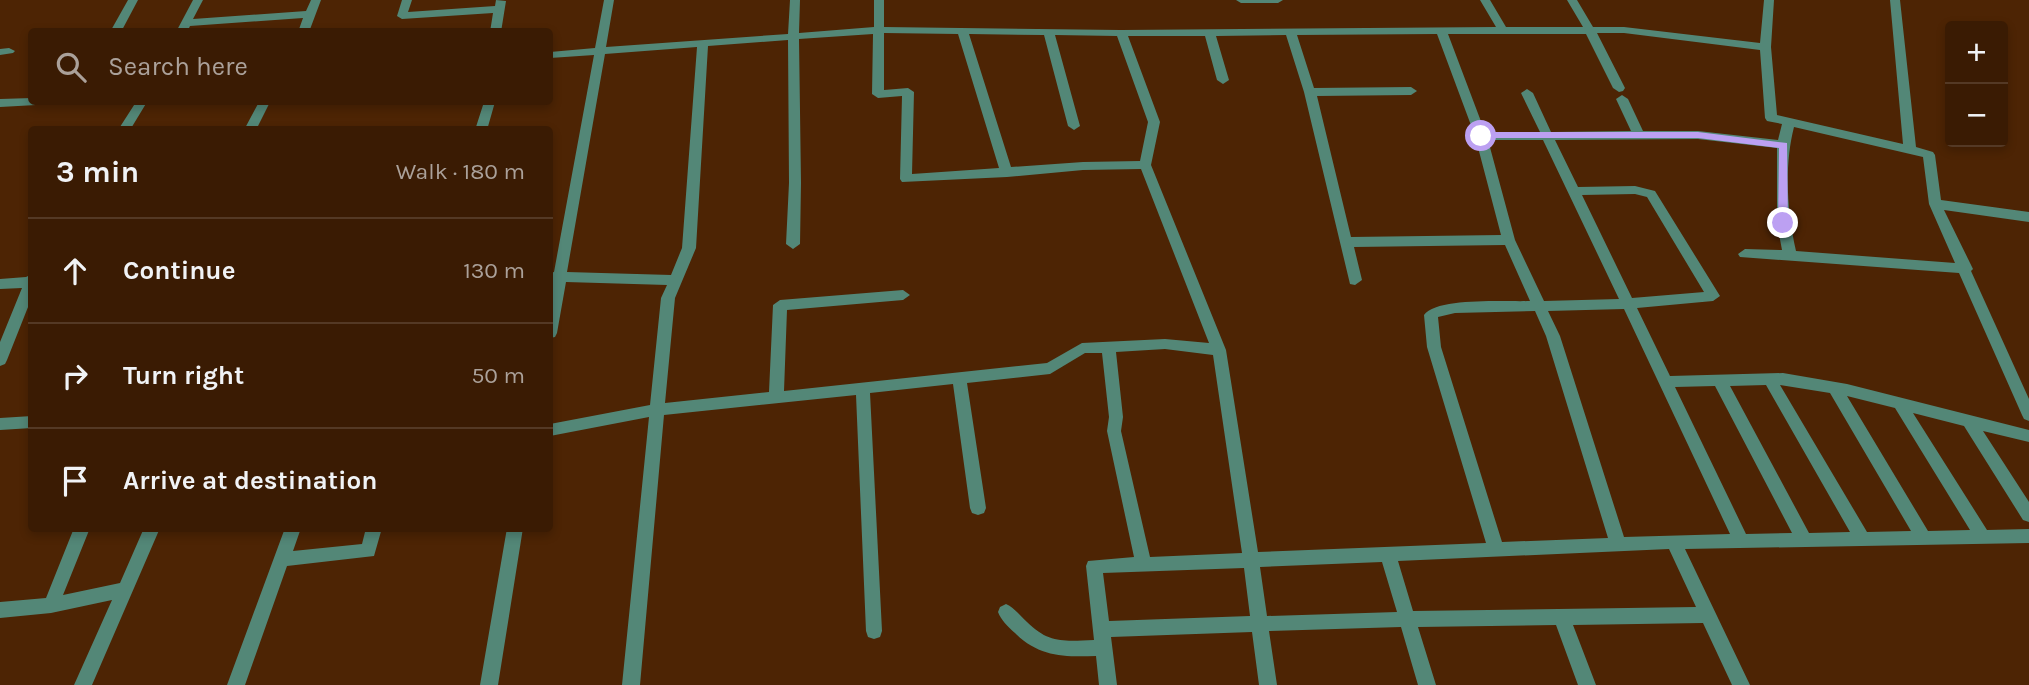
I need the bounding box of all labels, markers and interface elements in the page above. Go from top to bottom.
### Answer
map controls [1945,21,2008,147]
button: + [1945,21,2008,84]
search box [28,28,553,105]
icon: search [52,48,90,86]
text: Search here [108,51,248,82]
button: − [1945,84,2008,147]
route start [1465,120,1496,151]
text: 3 min [56,154,139,190]
text: Walk · 180 m [396,158,525,185]
route end [1767,207,1798,238]
icon: ahead [56,252,94,290]
text: Continue [123,255,235,286]
text: 130 m [463,257,525,284]
icon: right [56,357,94,395]
text: Turn right [123,360,244,391]
text: 50 m [471,362,525,389]
icon: arrive [56,462,94,500]
text: Arrive at destination [123,465,377,496]

